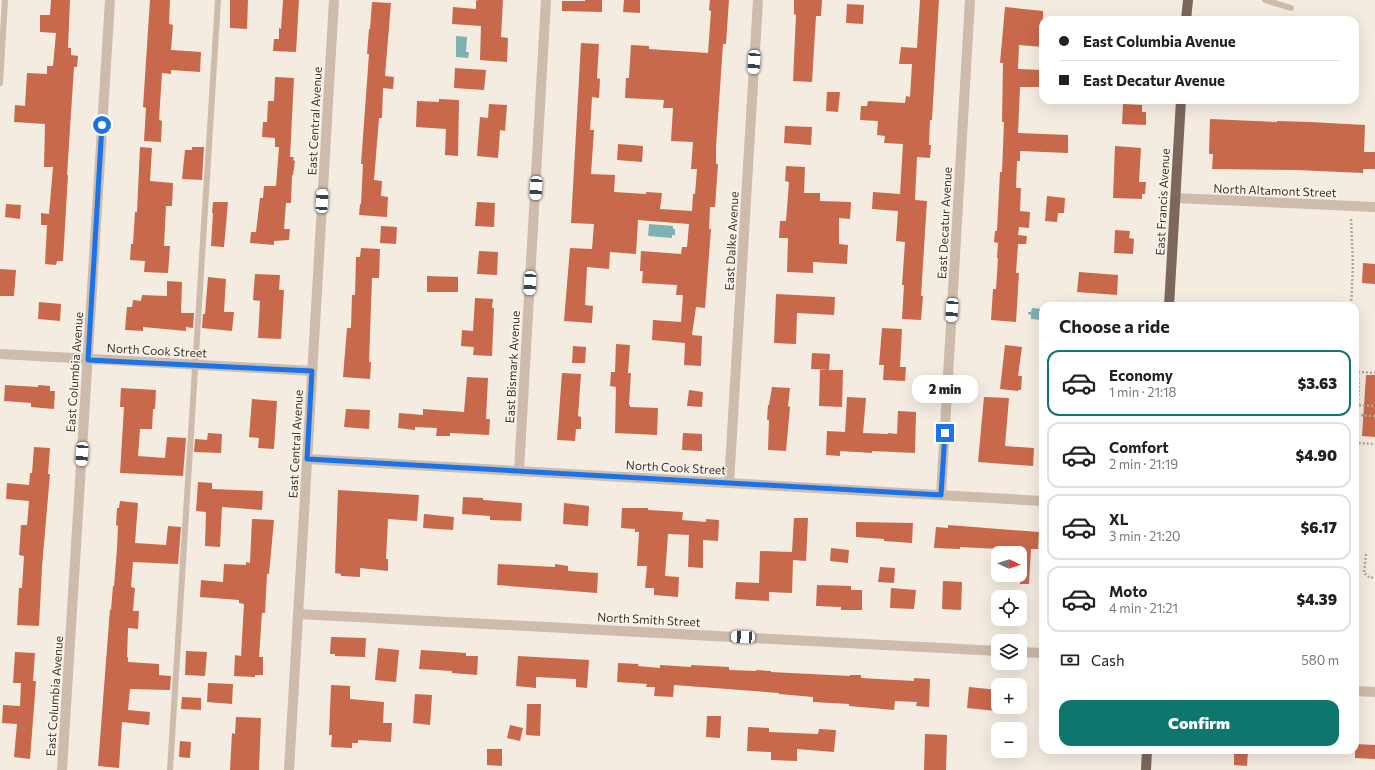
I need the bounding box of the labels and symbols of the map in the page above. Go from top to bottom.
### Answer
car [747,50,761,74]
street label: East Central Avenue [304,66,324,176]
route start [93,116,111,134]
street label: East Francis Avenue [1152,148,1172,256]
street label: East Decatur Avenue [934,167,954,279]
car [529,176,543,200]
street label: North Altamont Street [1213,181,1337,199]
car [315,189,329,213]
street label: East Dalke Avenue [721,191,741,291]
car [523,271,537,295]
car [945,298,959,322]
street label: East Bismark Avenue [502,310,522,424]
street label: East Columbia Avenue [63,311,85,433]
street label: North Cook Street [107,340,208,360]
callout: 2 min [912,375,978,403]
street label: East Central Avenue [285,389,305,499]
route end [936,424,954,442]
car [75,442,89,466]
street label: North Cook Street [626,457,727,477]
north arrow [991,546,1027,582]
street label: North Smith Street [597,609,701,629]
car [731,630,755,644]
street label: East Columbia Avenue [43,635,65,757]

